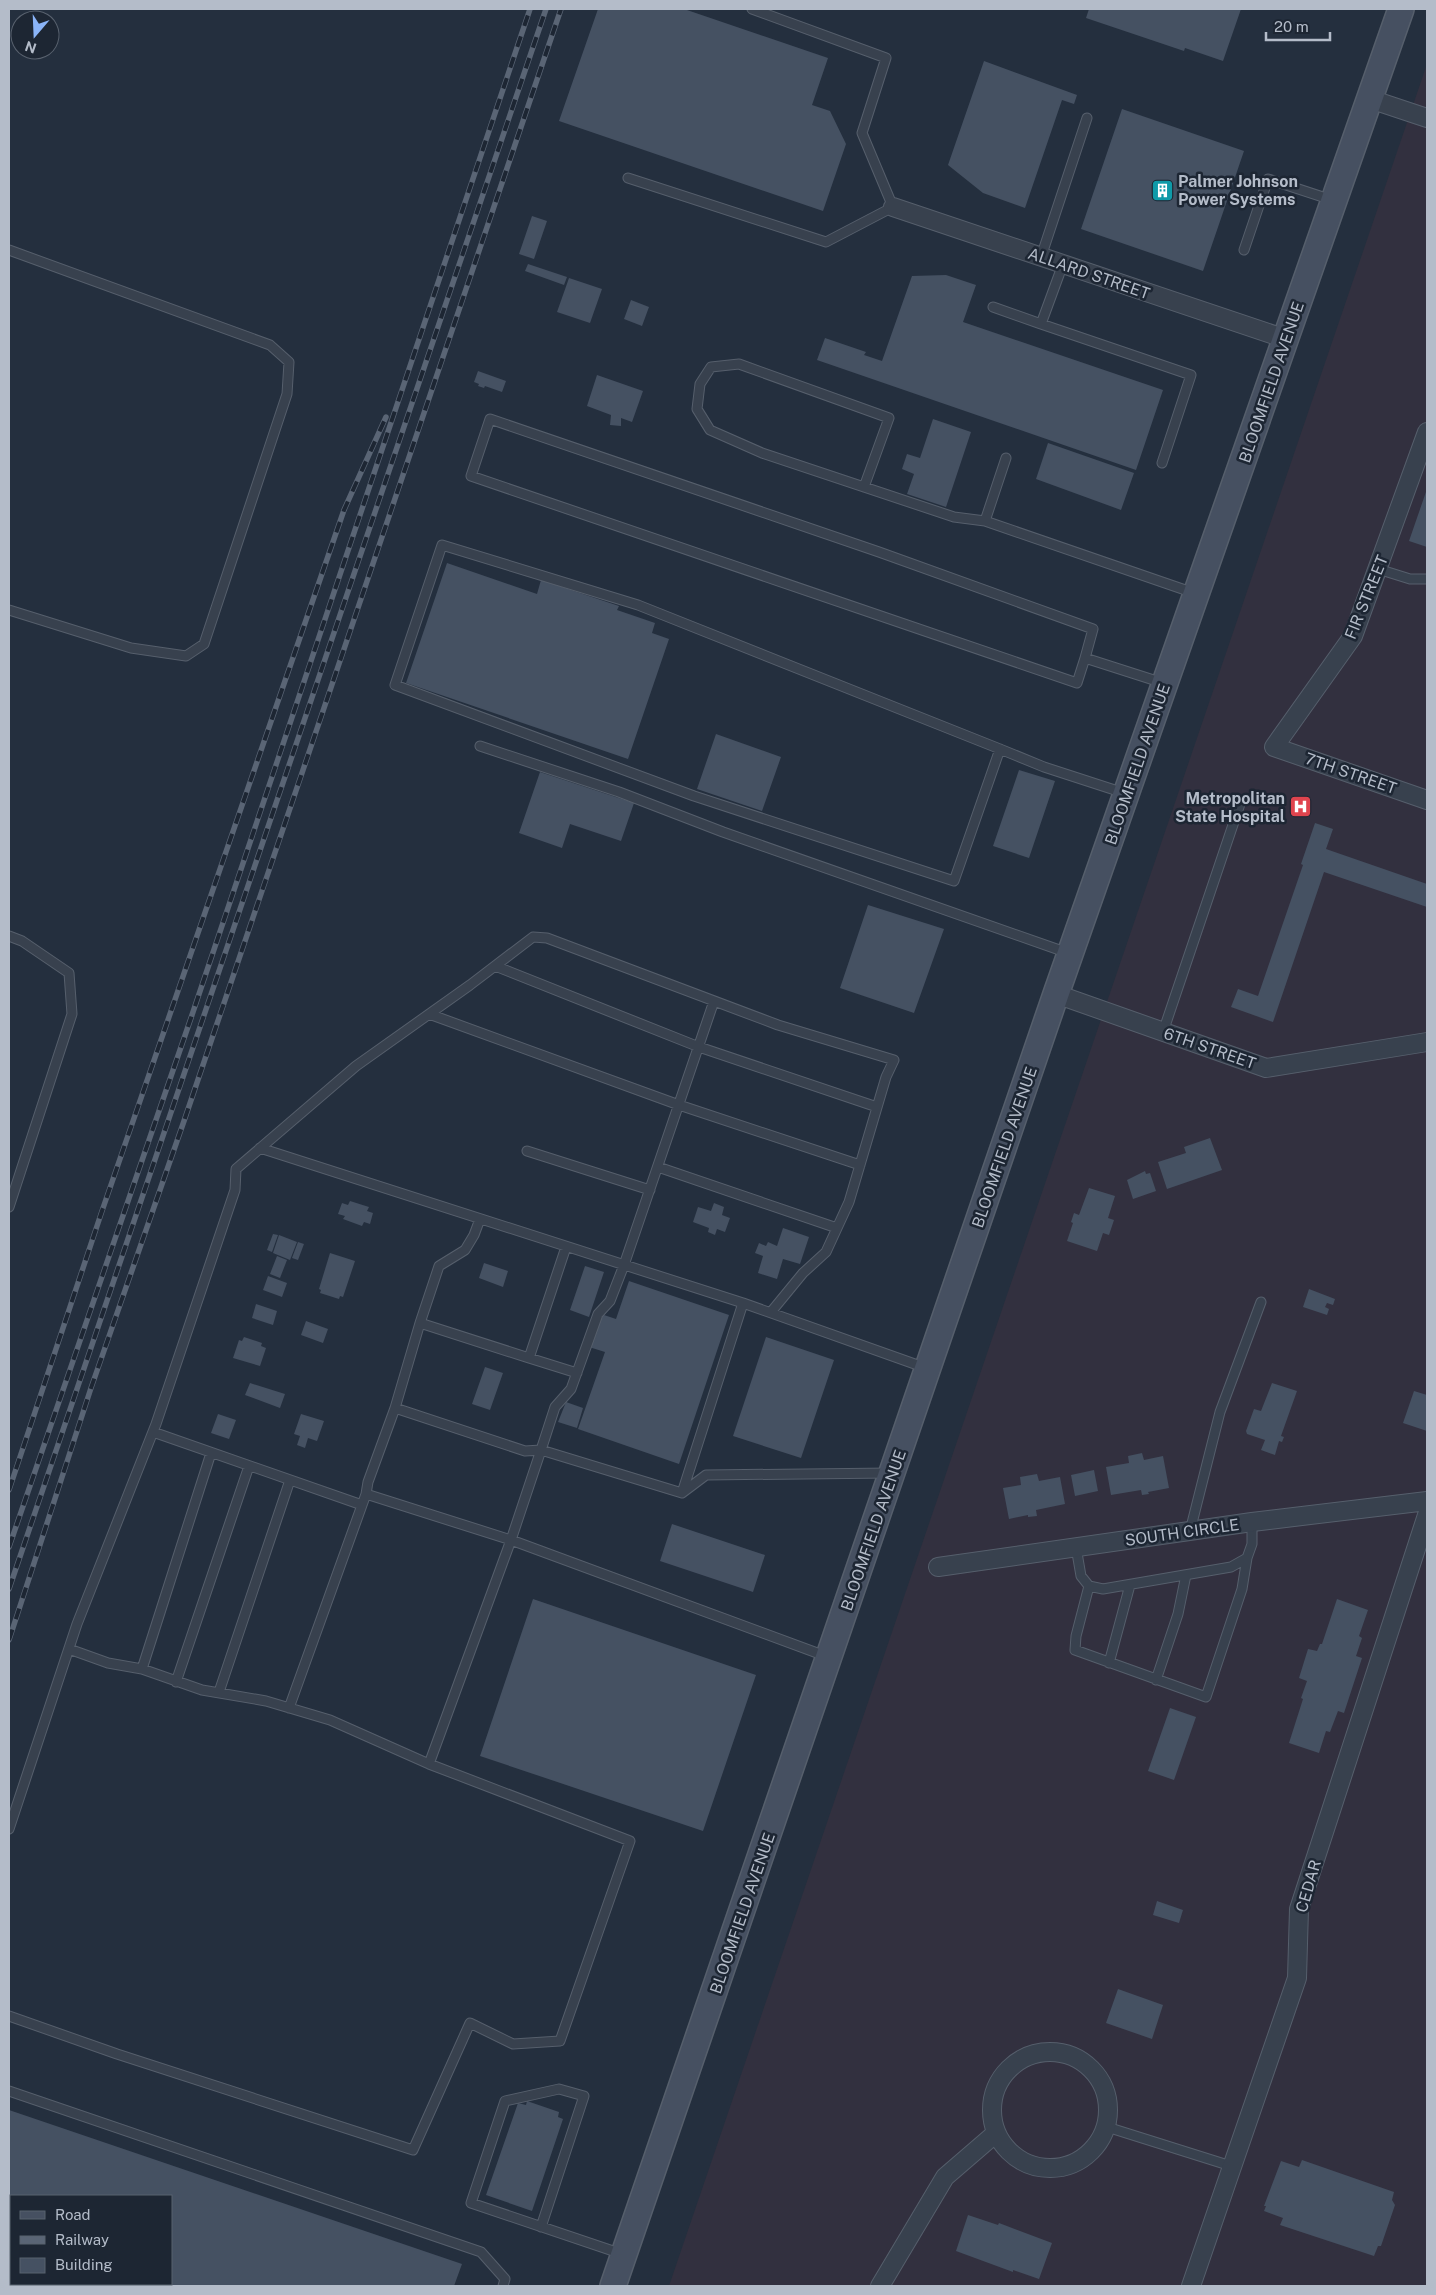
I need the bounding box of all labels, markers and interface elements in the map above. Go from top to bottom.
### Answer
north arrow [10,10,60,60]
scale bar [1266,10,1330,42]
text: 20 m [1274,18,1309,35]
text: N [23,38,39,57]
place label: Palmer Johnson Power Systems [1178,172,1298,209]
building icon: Palmer Johnson Power Systems [1150,178,1174,202]
street label: ALLARD STREET [1025,244,1153,303]
street label: BLOOMFIELD AVENUE [1235,299,1308,465]
street label: FIR STREET [1341,552,1392,642]
street label: BLOOMFIELD AVENUE [1101,681,1174,847]
street label: 7TH STREET [1302,749,1400,798]
place label: Metropolitan State Hospital [1175,789,1285,826]
hospital icon: Metropolitan State Hospital [1289,795,1313,819]
street label: 6TH STREET [1161,1024,1259,1073]
street label: BLOOMFIELD AVENUE [968,1064,1041,1230]
street label: BLOOMFIELD AVENUE [837,1447,910,1613]
street label: SOUTH CIRCLE [1124,1515,1240,1550]
street label: BLOOMFIELD AVENUE [706,1830,779,1996]
street label: CEDAR [1292,1858,1325,1915]
legend [10,2195,172,2285]
text: Road [55,2206,91,2223]
text: Railway [55,2231,109,2248]
text: Building [55,2256,113,2273]

